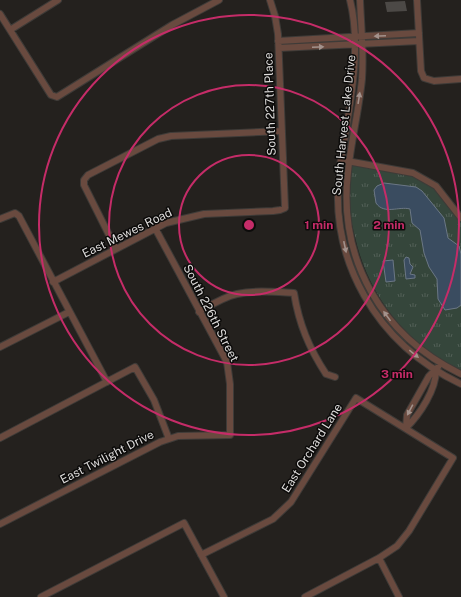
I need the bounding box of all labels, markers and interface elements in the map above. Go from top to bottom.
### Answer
one-way arrow [374,32,386,39]
one-way arrow [312,43,324,50]
street label: South 227th Place [261,52,279,156]
street label: South Harvest Lake Drive [330,54,358,196]
one-way arrow [356,92,362,104]
street label: East Mewes Road [80,205,174,261]
centre of rings [242,218,256,232]
text: 1 min [305,218,333,232]
text: 2 min [373,218,405,232]
one-way arrow [342,241,348,253]
street label: South 226th Street [180,262,242,364]
one-way arrow [383,311,391,322]
one-way arrow [408,350,419,359]
text: 3 min [381,367,413,381]
street label: East Orchard Lane [279,401,345,495]
one-way arrow [407,404,414,415]
street label: East Twilight Drive [58,427,156,487]

